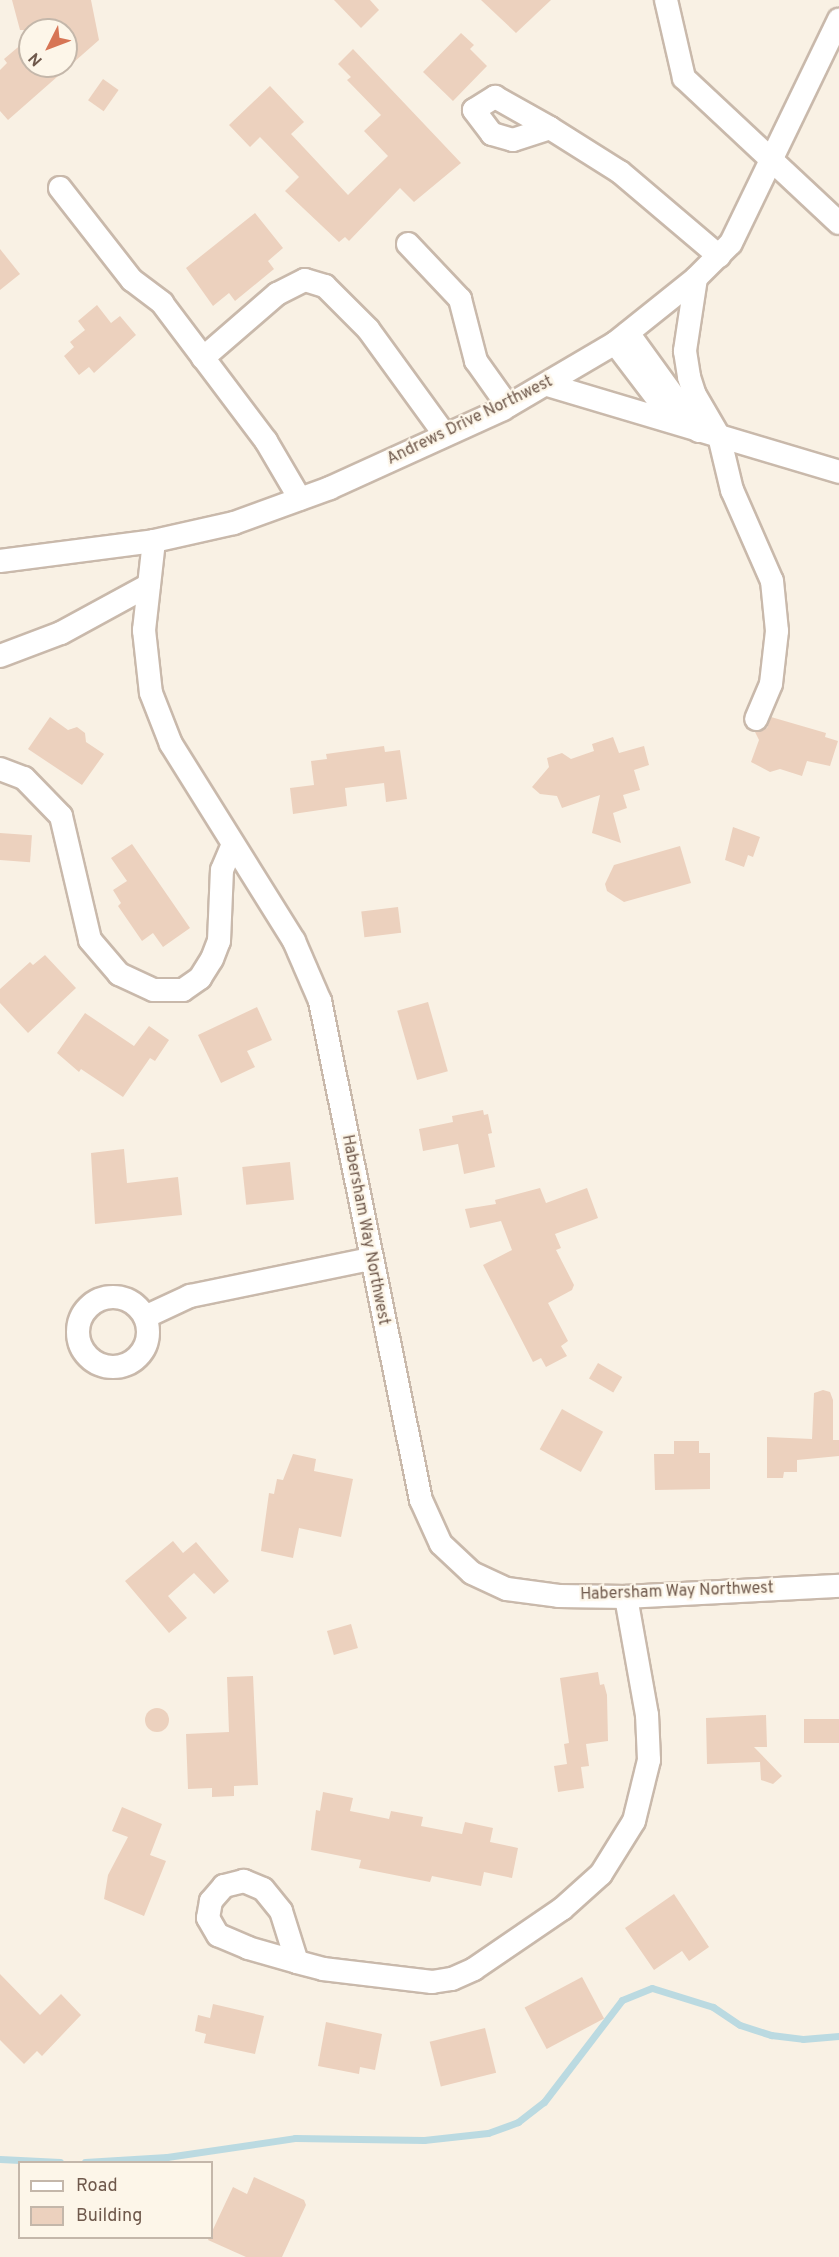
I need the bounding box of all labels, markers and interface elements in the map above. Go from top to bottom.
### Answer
north arrow [18,18,78,78]
text: N [25,48,47,70]
street label: Andrews Drive Northwest [384,372,556,470]
street label: Habersham Way Northwest [337,1133,393,1327]
street label: Habersham Way Northwest [580,1579,774,1605]
legend [18,2161,213,2239]
text: Road [76,2175,118,2198]
text: Building [76,2205,142,2228]

